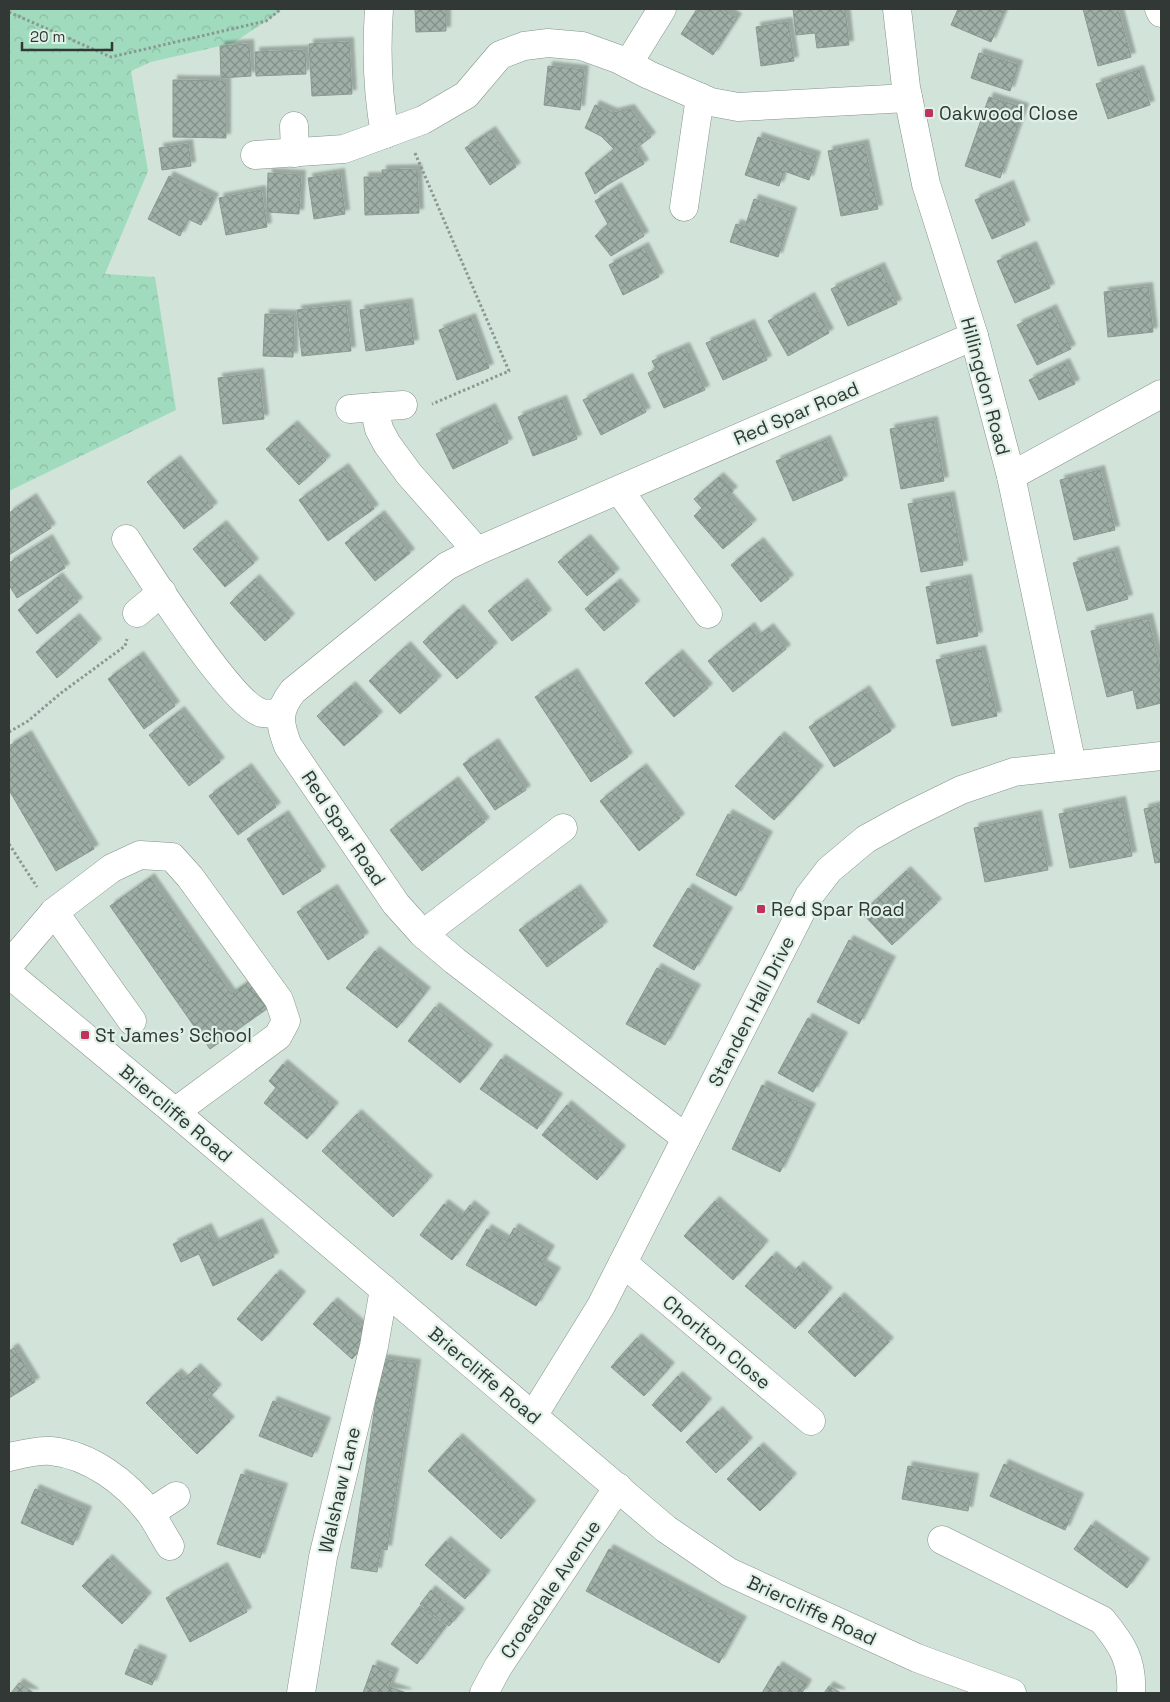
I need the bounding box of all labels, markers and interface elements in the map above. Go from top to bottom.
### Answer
scale bar [22,20,112,52]
text: 20 m [30,27,65,46]
place label: Oakwood Close [939,101,1078,126]
marker: Oakwood Close [923,107,935,119]
street label: Hillingdon Road [955,314,1016,458]
street label: Red Spar Road [730,376,863,451]
street label: Red Spar Road [296,766,391,891]
place label: Red Spar Road [771,897,905,922]
marker: Red Spar Road [755,903,767,915]
street label: Standen Hall Drive [703,932,800,1091]
place label: St James' School [95,1023,252,1048]
marker: St James' School [79,1029,91,1041]
street label: Briercliffe Road [114,1059,237,1168]
street label: Chorlton Close [657,1290,776,1395]
street label: Briercliffe Road [423,1321,546,1430]
street label: Walshaw Lane [313,1425,366,1556]
street label: Croasdale Avenue [495,1515,606,1664]
street label: Briercliffe Road [743,1570,880,1651]

